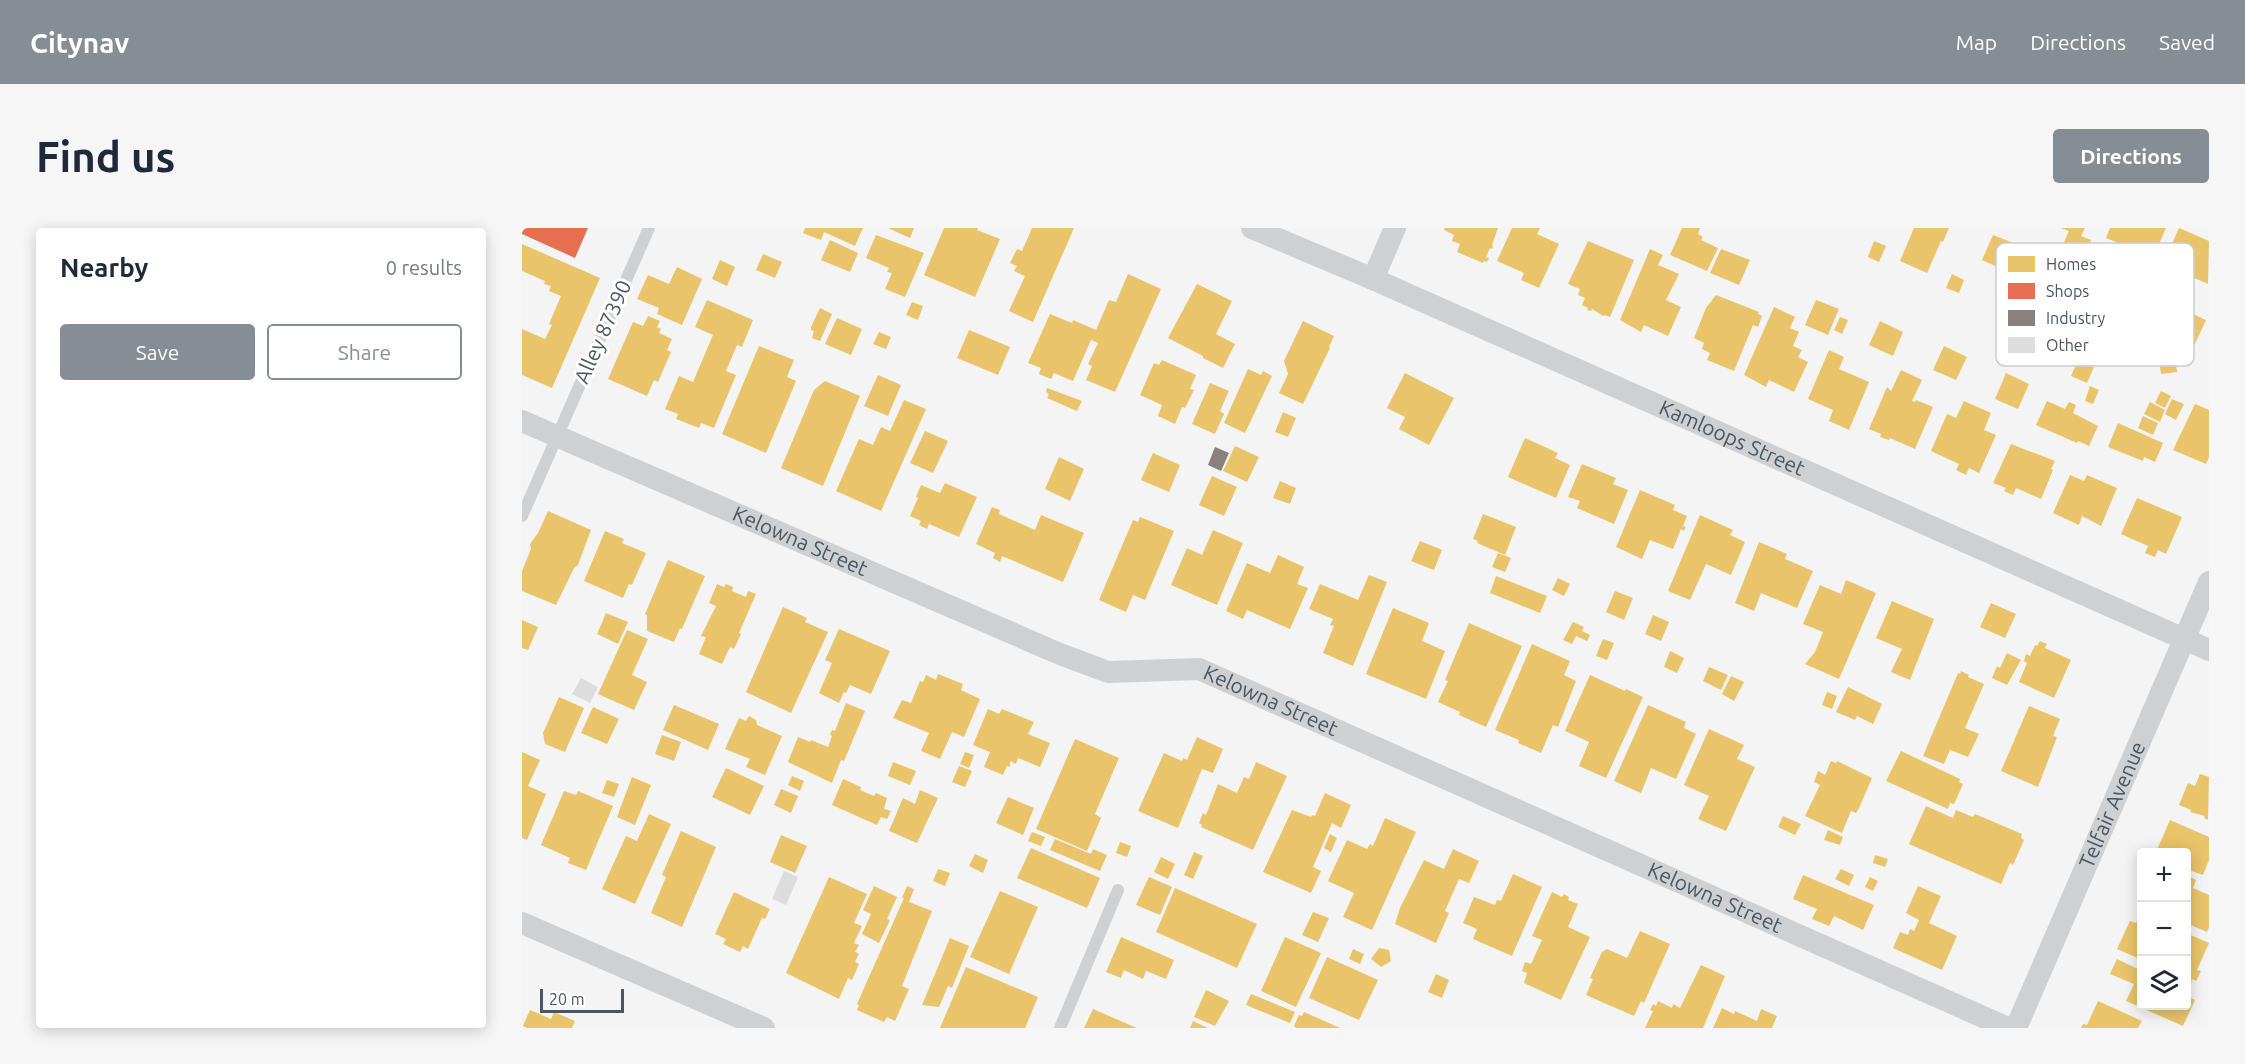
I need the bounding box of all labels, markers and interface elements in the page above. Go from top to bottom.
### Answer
text: Citynav [30,27,129,58]
text: Map [1956,30,1997,54]
text: Directions [2030,30,2126,54]
text: Saved [2159,30,2215,54]
button: Directions [2053,129,2209,183]
text: Find us [36,133,175,180]
legend [1996,243,2194,366]
text: Nearby [60,253,148,282]
text: Homes [2046,255,2096,273]
text: 0 results [386,256,462,279]
street label: Alley 87390 [569,276,636,387]
text: Shops [2046,282,2089,300]
text: Industry [2046,309,2105,327]
button: Save [60,324,255,380]
button: Share [267,324,462,380]
text: Other [2046,336,2089,354]
street label: Kamloops Street [1656,395,1809,480]
street label: Kelowna Street [729,501,872,580]
street label: Kelowna Street [1200,660,1342,740]
street label: Telfair Avenue [2074,738,2149,871]
map controls [2137,848,2191,1010]
button: + [2137,848,2191,902]
street label: Kelowna Street [1644,857,1786,937]
button: − [2137,902,2191,956]
button: layers [2137,956,2191,1010]
scale bar [540,986,624,1014]
text: 20 m [549,990,585,1008]

